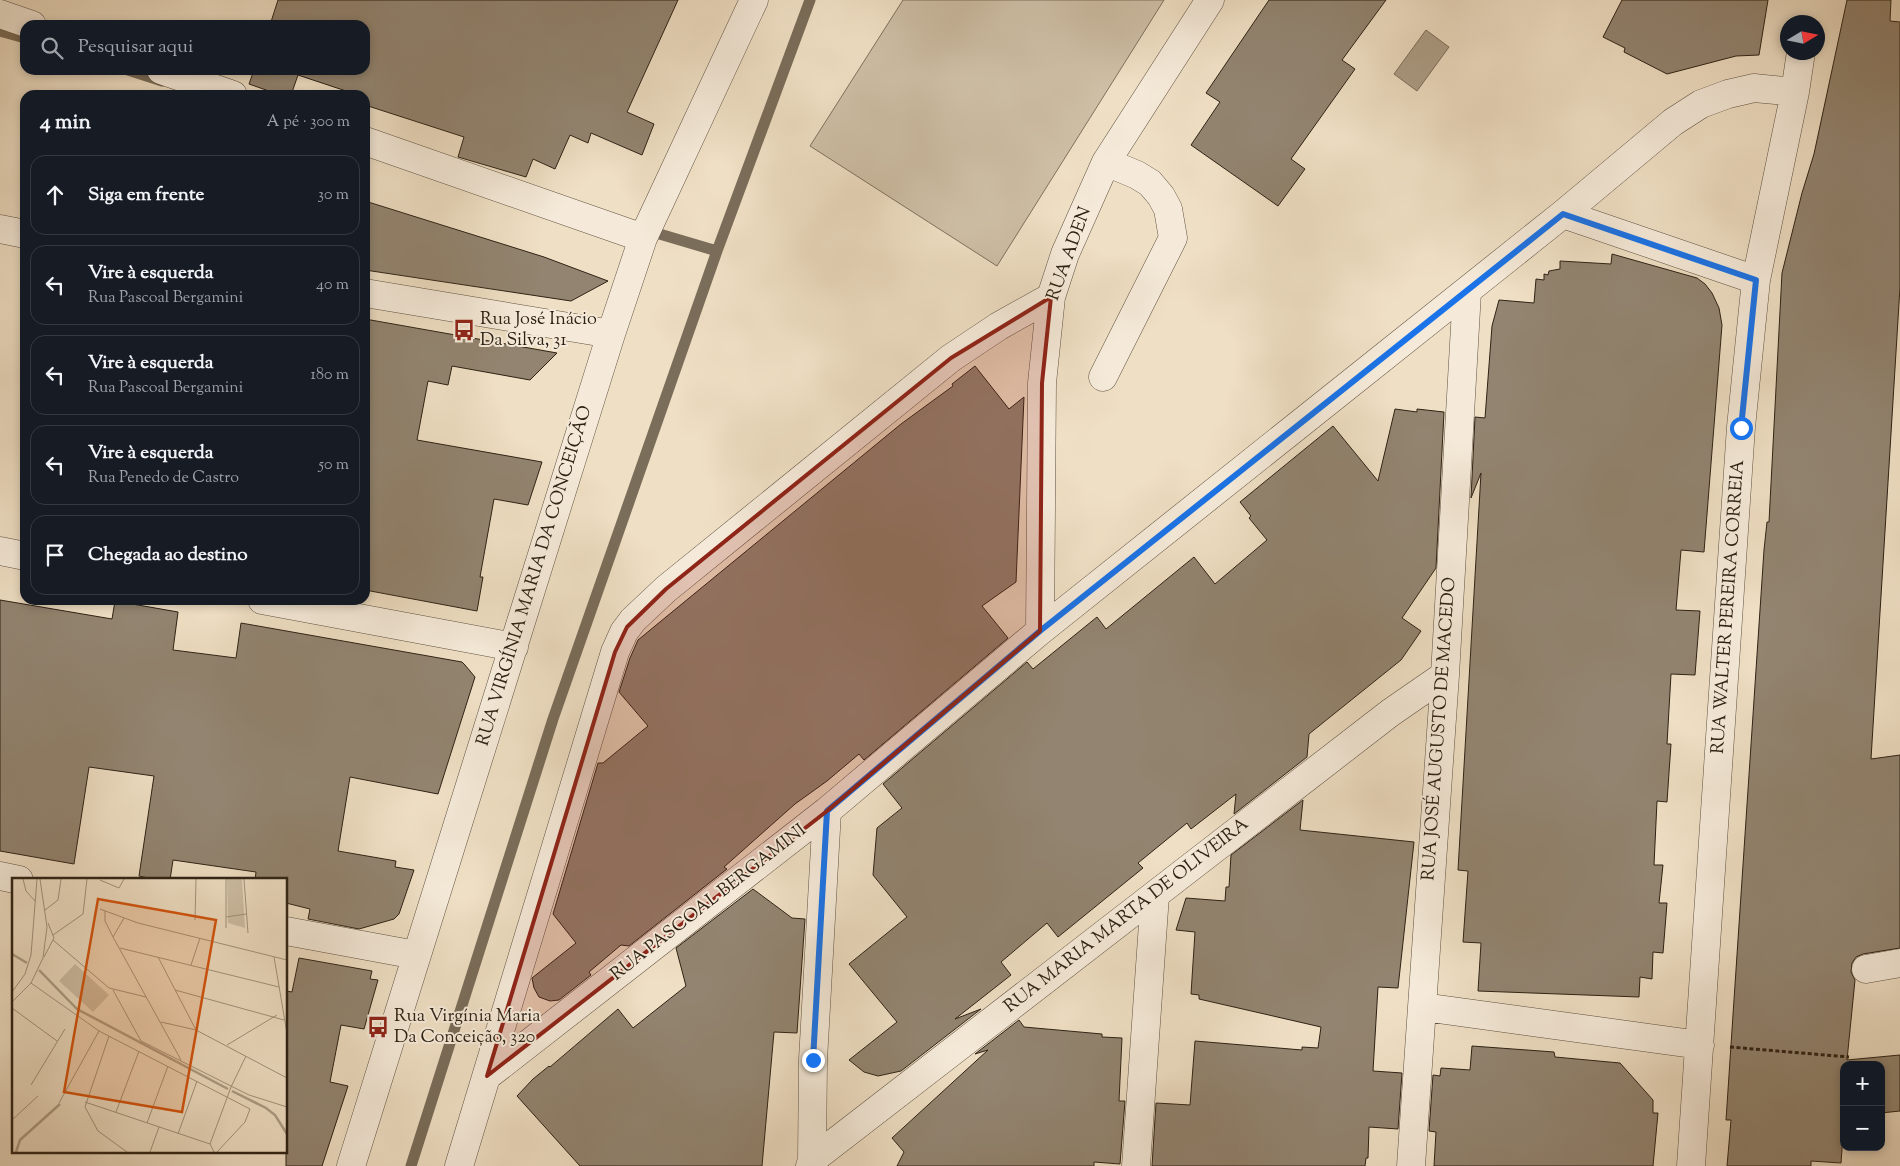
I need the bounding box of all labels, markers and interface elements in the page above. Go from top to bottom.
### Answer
north arrow [1780,15,1825,60]
search box [20,20,370,75]
icon: search [38,34,66,62]
text: Pesquisar aqui [78,34,193,61]
text: 4 min [40,108,91,138]
text: A pé · 300 m [267,111,350,134]
icon: ahead [41,181,69,209]
text: Siga em frente [88,182,204,209]
text: 30 m [318,184,349,207]
street label: RUA ADEN [1041,203,1099,305]
text: Vire à esquerda [88,260,214,287]
icon: left [41,271,69,299]
text: 40 m [316,274,349,297]
text: Rua Pascoal Bergamini [88,287,243,310]
place label: Rua José Inácio Da Silva, 31 [480,307,597,354]
bus stop icon: Rua José Inácio Da Silva, 31 [451,317,477,343]
text: Vire à esquerda [88,350,214,377]
icon: left [41,361,69,389]
text: 180 m [310,364,349,387]
text: Rua Pascoal Bergamini [88,377,243,400]
street label: RUA VIRGÍNIA MARIA DA CONCEIÇÃO [471,403,599,749]
route start [1730,417,1753,440]
text: Vire à esquerda [88,440,214,467]
icon: left [41,451,69,479]
text: 50 m [318,454,349,477]
street label: RUA WALTER PEREIRA CORREIA [1706,459,1752,755]
text: Rua Penedo de Castro [88,467,239,490]
icon: arrive [41,541,69,569]
text: Chegada ao destino [88,542,248,569]
street label: RUA JOSÉ AUGUSTO DE MACEDO [1416,576,1464,882]
street label: RUA MARIA MARTA DE OLIVEIRA [999,812,1255,1020]
street label: RUA PASCOAL BERGAMINI [605,818,813,988]
inset map [12,878,288,1154]
place label: Rua Virgínia Maria Da Conceição, 320 [394,1004,541,1051]
bus stop icon: Rua Virgínia Maria Da Conceição, 320 [365,1014,391,1040]
route end [802,1049,825,1072]
map controls [1840,1061,1885,1151]
button: + [1840,1061,1885,1106]
button: − [1840,1106,1885,1151]

